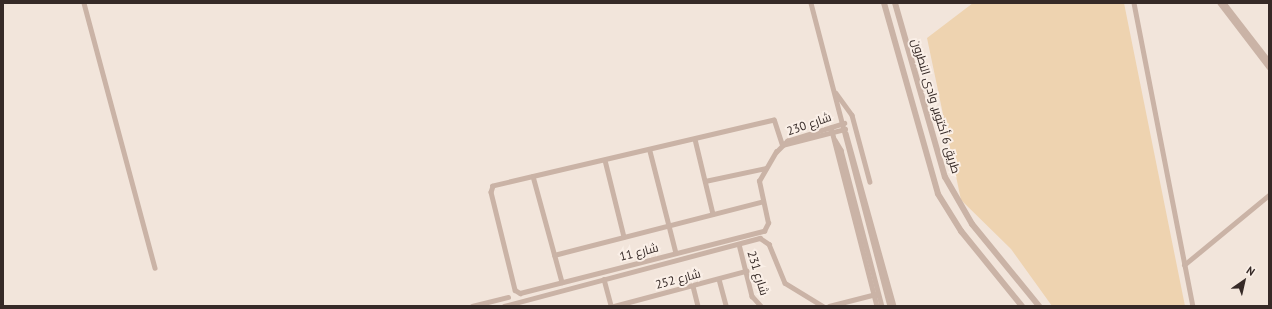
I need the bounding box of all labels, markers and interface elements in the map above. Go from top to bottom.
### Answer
street label: طريق 6 أكتوبر, وادى النطرون [909,36,963,176]
street label: شارع 230 [785,110,833,138]
street label: شارع 11 [618,240,660,264]
street label: شارع 231 [744,249,772,297]
north arrow [1224,261,1264,301]
text: N [1244,263,1258,279]
street label: شارع 252 [654,266,702,292]

